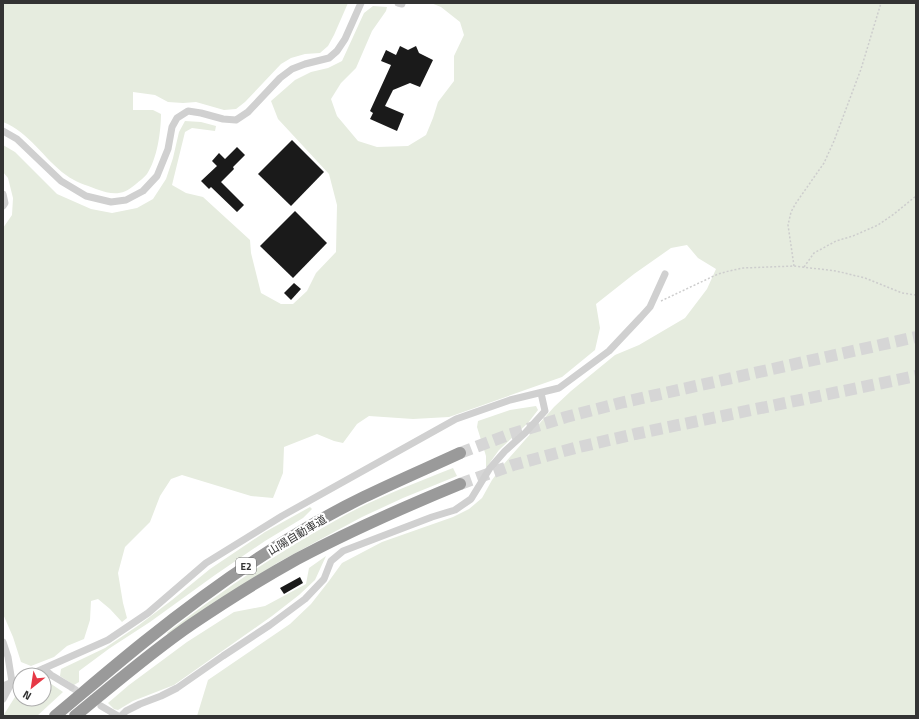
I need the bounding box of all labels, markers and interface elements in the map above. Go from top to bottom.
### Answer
street label: 山陽自動車道 [265,511,329,559]
road number: E2 [236,558,256,574]
north arrow [12,667,52,707]
text: N [20,687,34,704]

